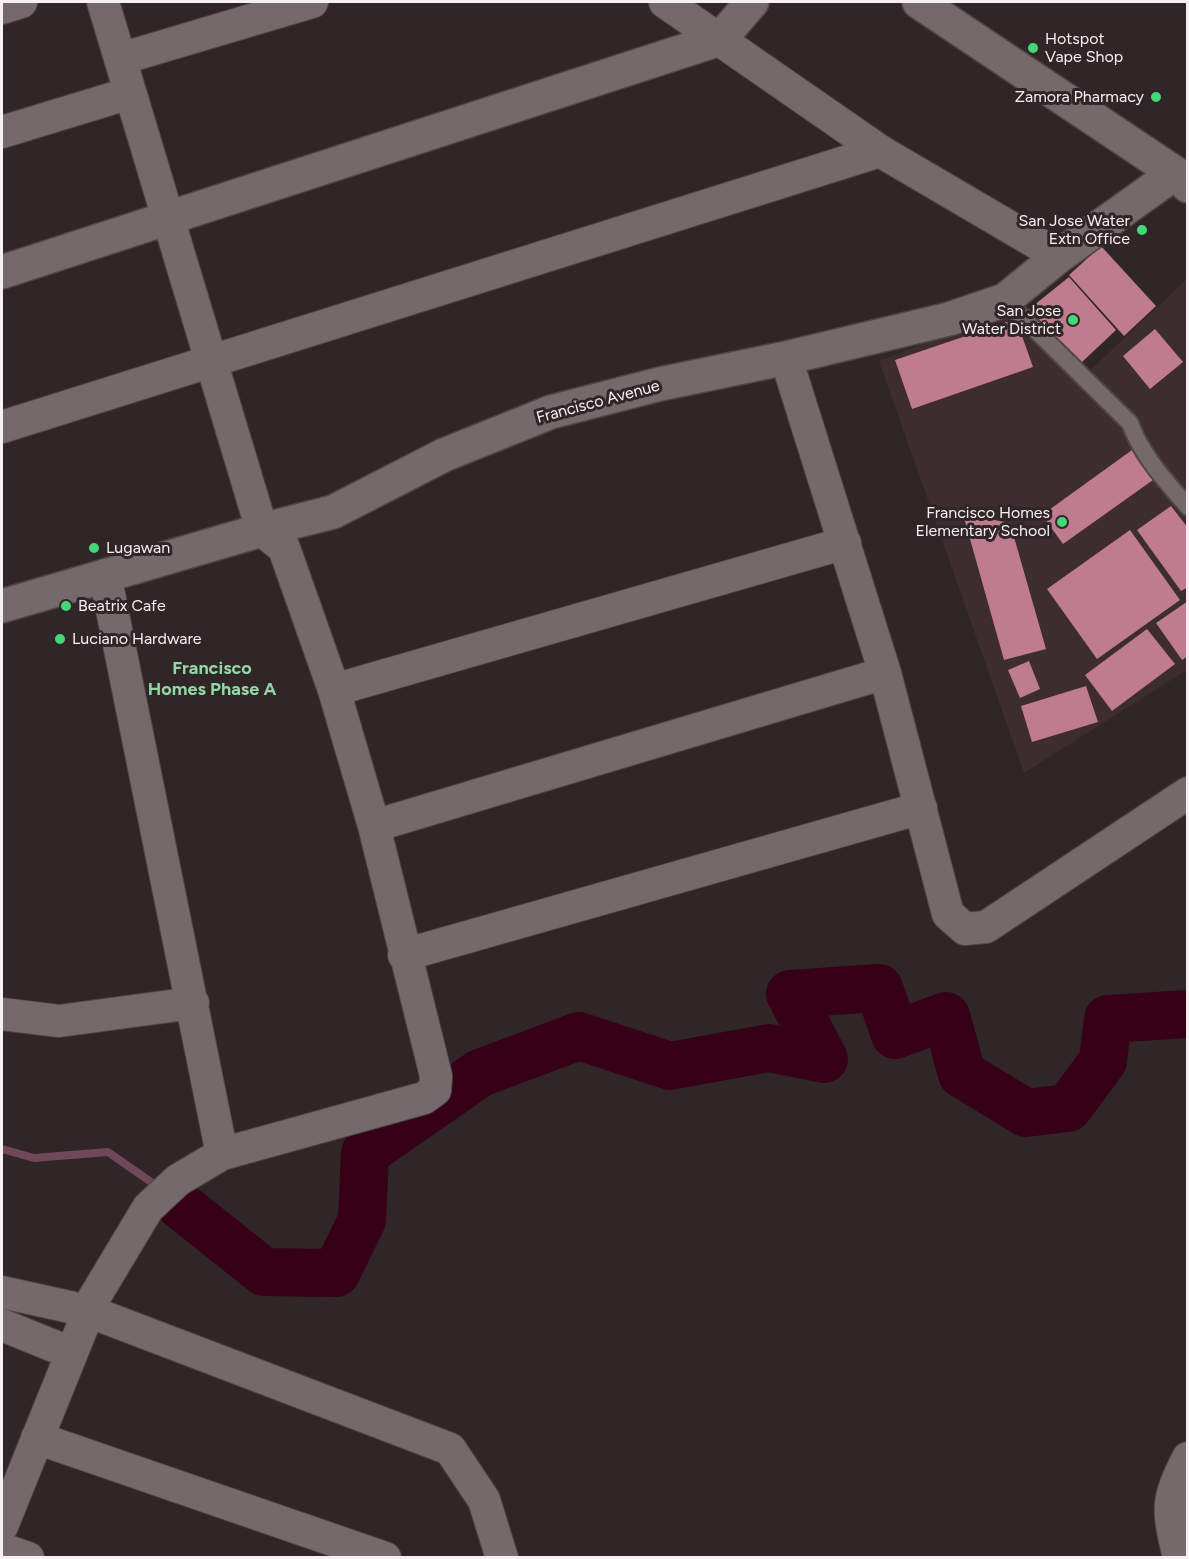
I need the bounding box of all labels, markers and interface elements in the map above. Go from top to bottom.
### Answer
place label: Hotspot Vape Shop [1045,29,1123,67]
marker: Hotspot Vape Shop [1026,41,1040,55]
place label: Zamora Pharmacy [1015,87,1144,107]
marker: Zamora Pharmacy [1149,90,1163,104]
place label: San Jose Water Extn Office [1018,211,1130,249]
marker: San Jose Water Extn Office [1135,223,1149,237]
place label: San Jose Water District [962,301,1061,339]
marker: San Jose Water District [1066,313,1080,327]
street label: Francisco Avenue [534,376,662,428]
place label: Francisco Homes Elementary School [916,503,1050,541]
marker: Francisco Homes Elementary School [1055,515,1069,529]
place label: Lugawan [106,538,170,558]
marker: Lugawan [87,541,101,555]
place label: Beatrix Cafe [78,596,166,616]
marker: Beatrix Cafe [59,599,73,613]
place label: Luciano Hardware [72,629,202,649]
marker: Luciano Hardware [53,632,67,646]
district label: Francisco Homes Phase A [148,658,276,700]

